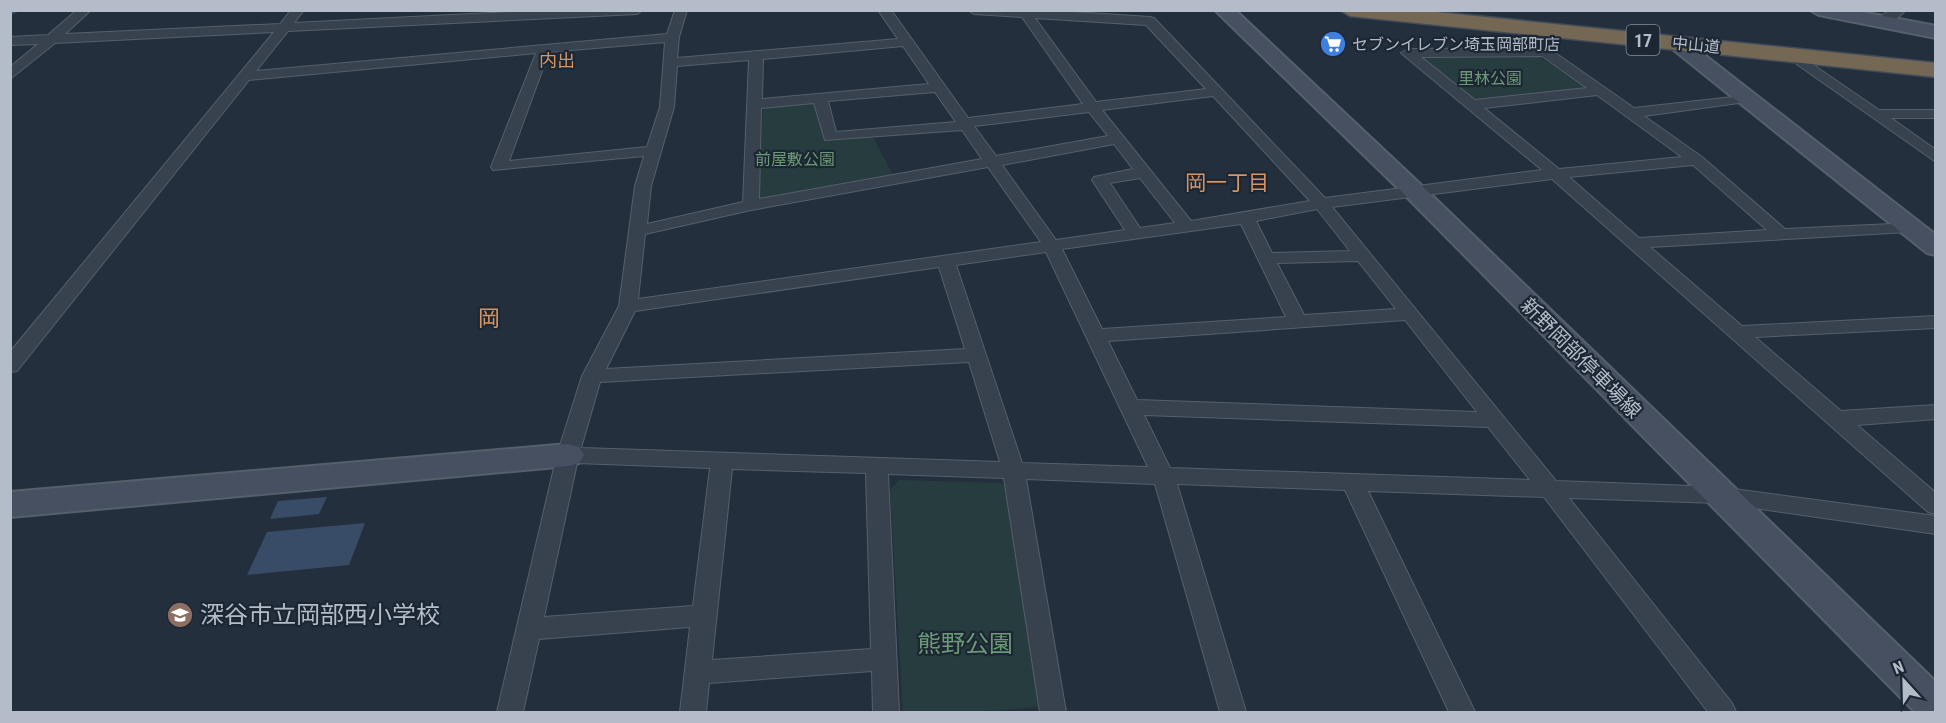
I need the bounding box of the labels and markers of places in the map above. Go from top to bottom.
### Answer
supermarket icon: セブンイレブン埼玉岡部町店 [1318,29,1348,59]
place label: セブンイレブン埼玉岡部町店 [1352,35,1560,54]
school or university icon: 深谷市立岡部西小学校 [165,600,195,630]
place label: 深谷市立岡部西小学校 [200,601,440,629]

